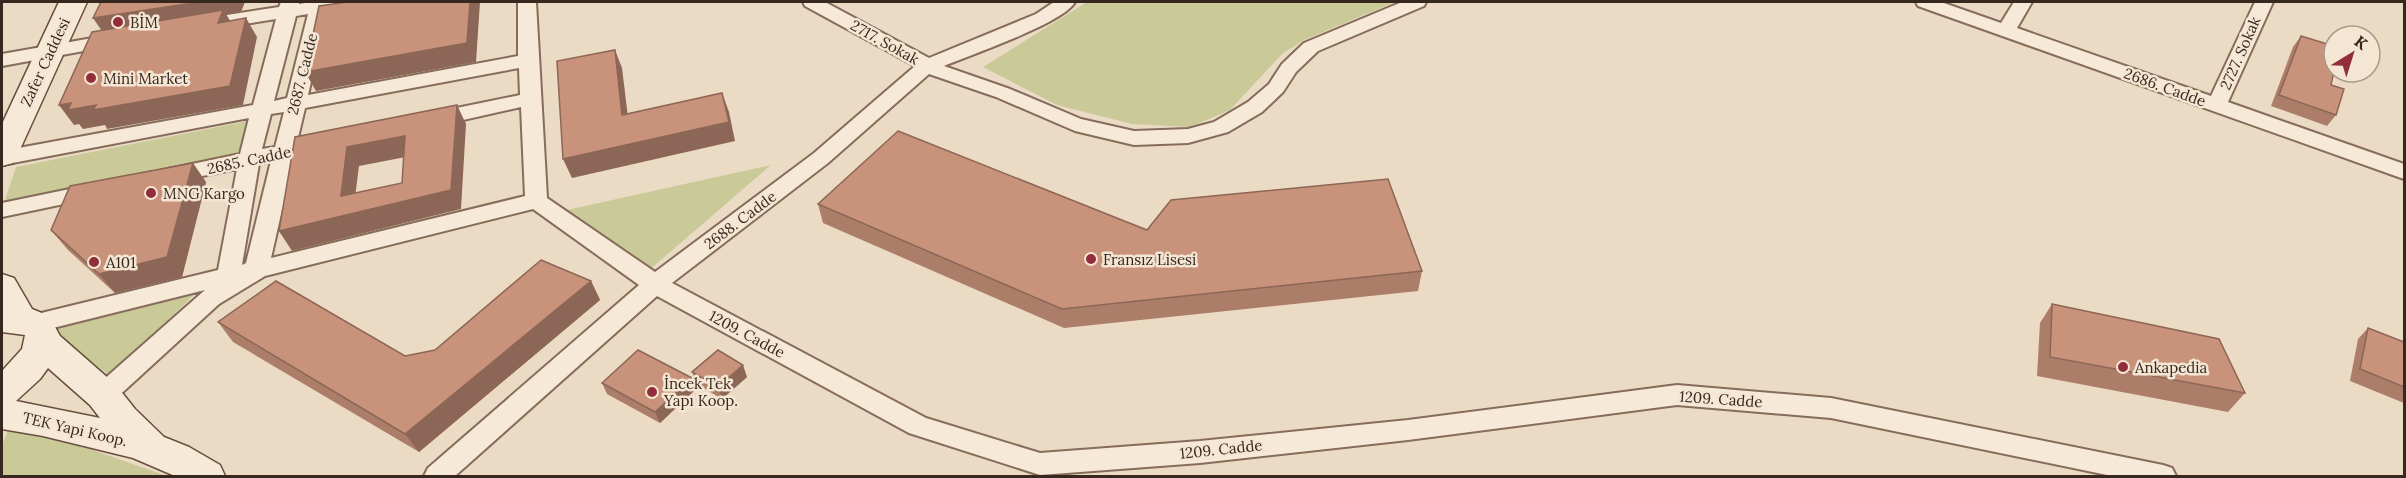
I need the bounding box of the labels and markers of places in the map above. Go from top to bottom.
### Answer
place label: BİM [130,13,158,32]
marker: BİM [111,15,125,29]
place label: Mini Market [103,69,188,88]
marker: Mini Market [84,71,98,85]
place label: MNG Kargo [163,184,245,203]
marker: MNG Kargo [144,186,158,200]
place label: Fransız Lisesi [1103,250,1196,269]
marker: Fransız Lisesi [1084,252,1098,266]
place label: A101 [105,253,136,272]
marker: A101 [87,255,101,269]
place label: Ankapedia [2134,358,2207,377]
marker: Ankapedia [2116,360,2130,374]
place label: İncek Tek Yapı Koop. [663,374,738,410]
marker: İncek Tek Yapı Koop. [645,385,659,399]

